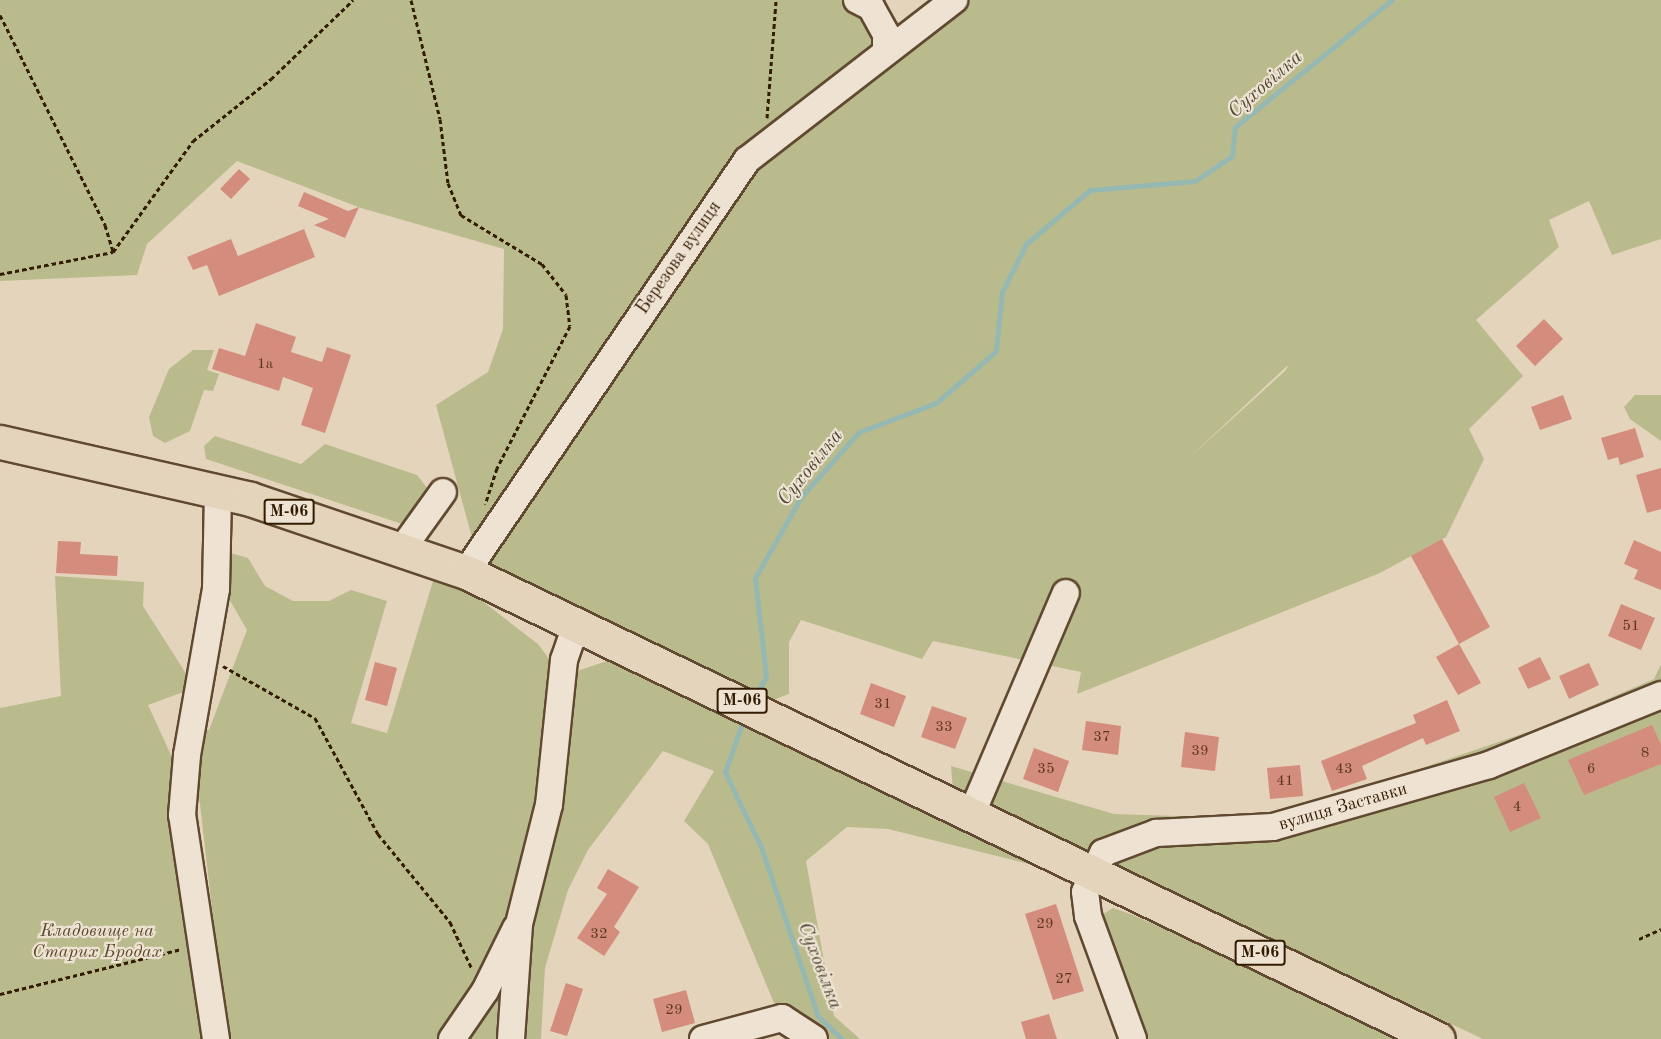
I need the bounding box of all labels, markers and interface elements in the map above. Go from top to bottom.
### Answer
water label: Суховілка [1224,46,1308,124]
street label: Березова вулиця [632,197,726,319]
house number: 1а [257,356,273,374]
water label: Суховілка [773,425,849,511]
road number: М-06 [264,499,314,525]
house number: 51 [1622,618,1640,636]
road number: М-06 [716,688,768,714]
house number: 31 [874,696,892,714]
house number: 33 [935,719,953,737]
house number: 37 [1093,729,1111,747]
house number: 39 [1191,743,1209,761]
house number: 8 [1641,745,1649,763]
house number: 35 [1037,761,1055,779]
house number: 43 [1335,761,1353,779]
house number: 6 [1587,761,1595,779]
house number: 41 [1276,773,1294,791]
street label: вулиця Заставки [1276,778,1410,836]
house number: 4 [1513,799,1521,817]
house number: 29 [1036,916,1054,934]
water label: Суховілка [791,919,847,1013]
park label: Кладовище на Старих Бродах [32,921,162,964]
house number: 32 [590,926,608,944]
road number: М-06 [1234,940,1286,966]
house number: 27 [1055,971,1073,989]
house number: 29 [665,1002,683,1020]

